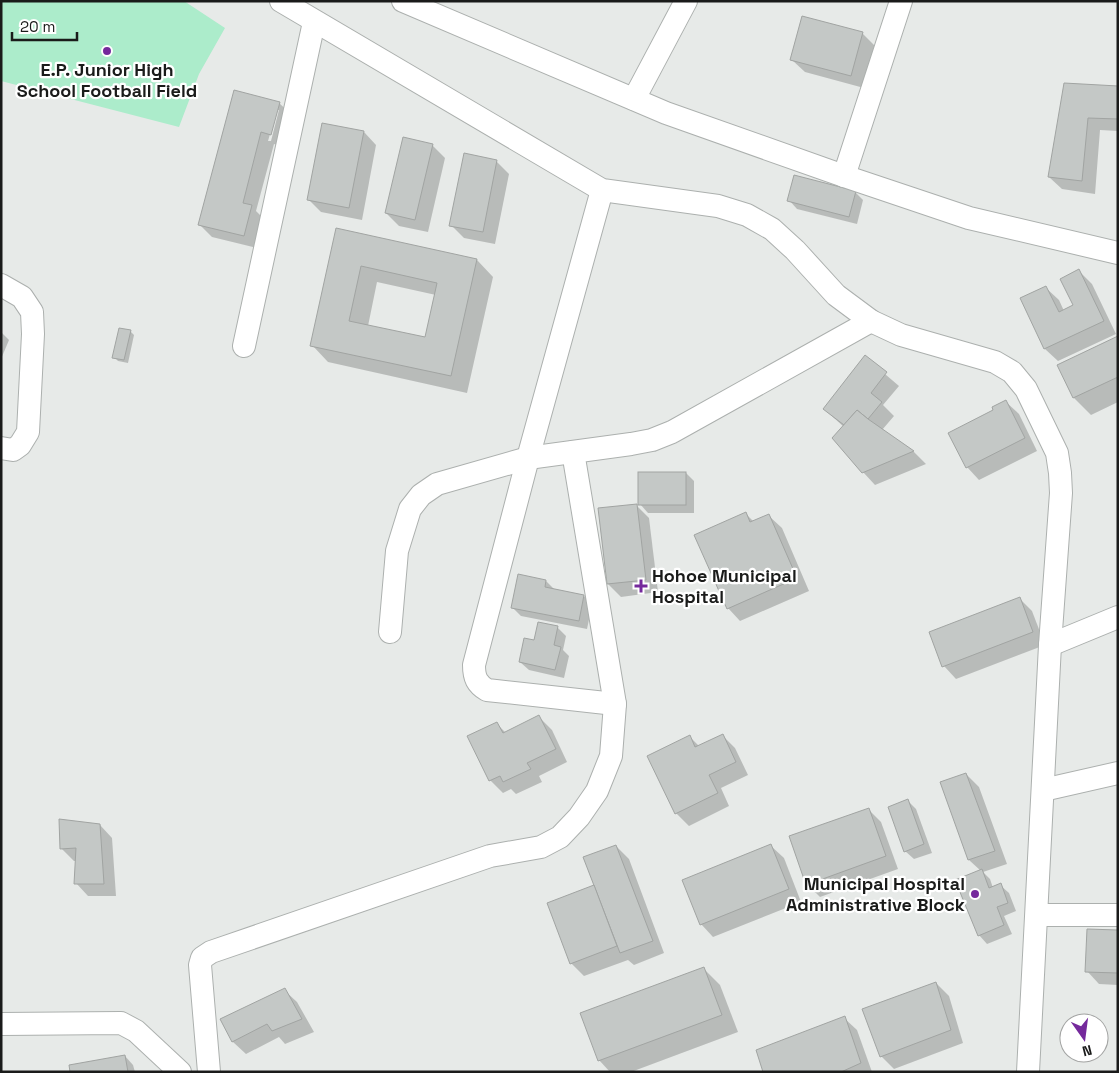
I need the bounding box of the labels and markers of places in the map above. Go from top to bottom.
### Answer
marker: E.P. Junior High School Football Field [101,45,113,57]
place label: E.P. Junior High School Football Field [17,58,197,102]
place label: Hohoe Municipal Hospital [652,564,797,608]
marker: Hohoe Municipal Hospital [634,579,648,593]
place label: Municipal Hospital Administrative Block [786,872,965,916]
marker: Municipal Hospital Administrative Block [969,888,981,900]

